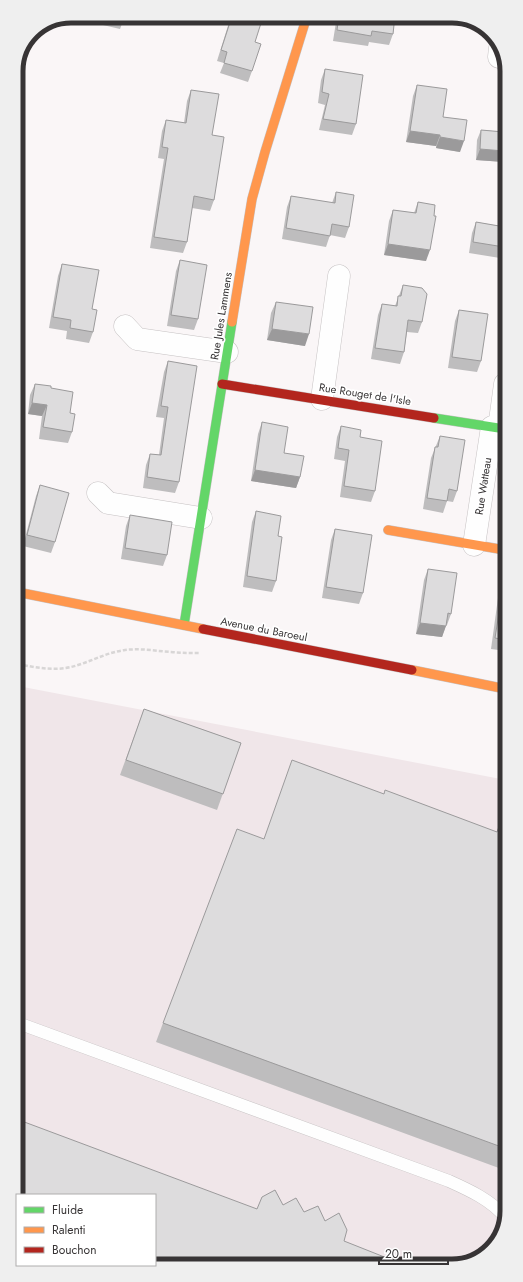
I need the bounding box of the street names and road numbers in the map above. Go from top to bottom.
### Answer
street label: Rue Jules Lammens [206,270,236,361]
street label: Rue Rouget de l'Isle [318,379,412,409]
street label: Rue Watteau [471,456,495,516]
street label: Avenue du Baroeul [219,613,309,645]

